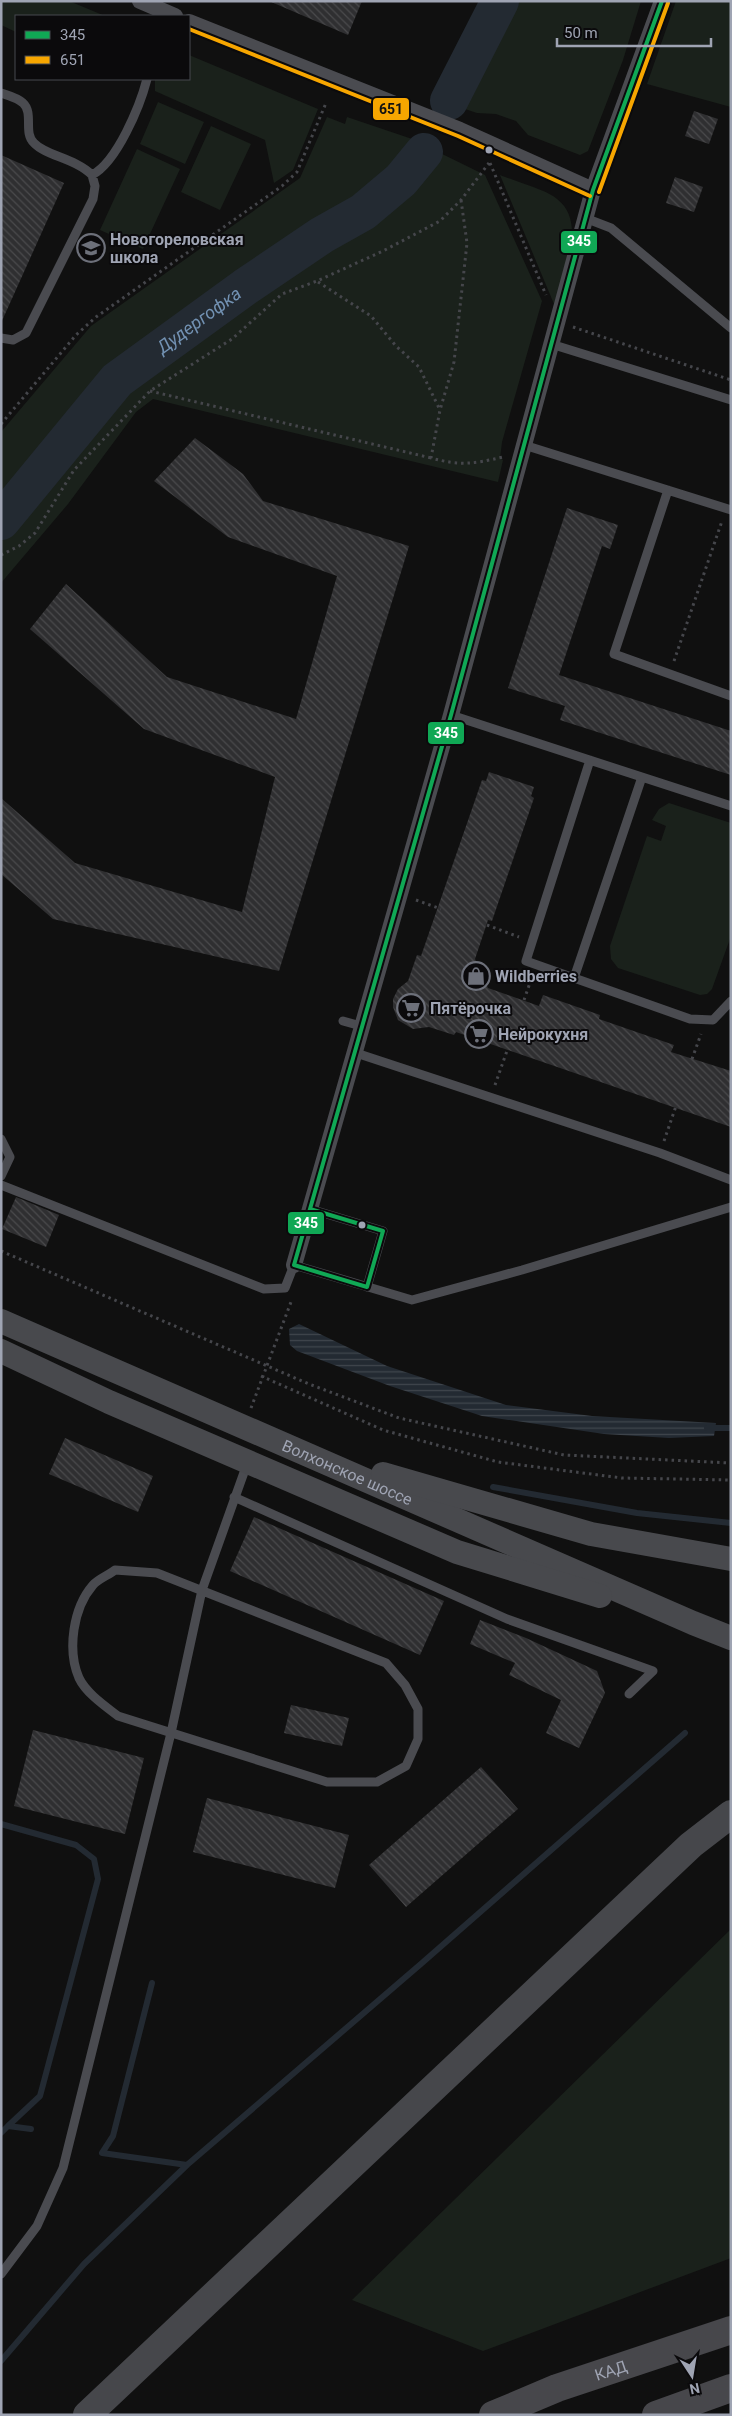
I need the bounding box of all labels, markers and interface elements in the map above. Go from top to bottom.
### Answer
legend [15,15,190,80]
scale bar [557,15,711,47]
text: 50 m [564,24,598,42]
text: 345 [60,26,85,44]
text: 651 [60,51,85,69]
line badge: 651 [372,97,410,121]
text: 651 [379,101,403,117]
unlabelled marker [484,145,494,155]
place label: Новогореловская школа [110,230,244,267]
line badge: 345 [560,230,598,254]
school or university icon: Новогореловская школа [76,233,106,263]
text: 345 [567,233,591,249]
water label: Дудергофка [151,282,245,359]
line badge: 345 [427,721,465,745]
text: 345 [434,725,458,741]
shop icon: Wildberries [461,961,491,991]
place label: Wildberries [495,967,577,986]
supermarket icon: Пятёрочка [396,993,426,1023]
place label: Пятёрочка [430,999,511,1018]
supermarket icon: Нейрокухня [464,1019,494,1049]
place label: Нейрокухня [498,1025,588,1044]
line badge: 345 [287,1211,325,1235]
text: 345 [294,1215,318,1231]
unlabelled marker [357,1220,367,1230]
street label: Волхонское шоссе [279,1436,415,1509]
north arrow [667,2351,717,2401]
street label: КАД [592,2356,629,2385]
text: N [688,2380,701,2398]

